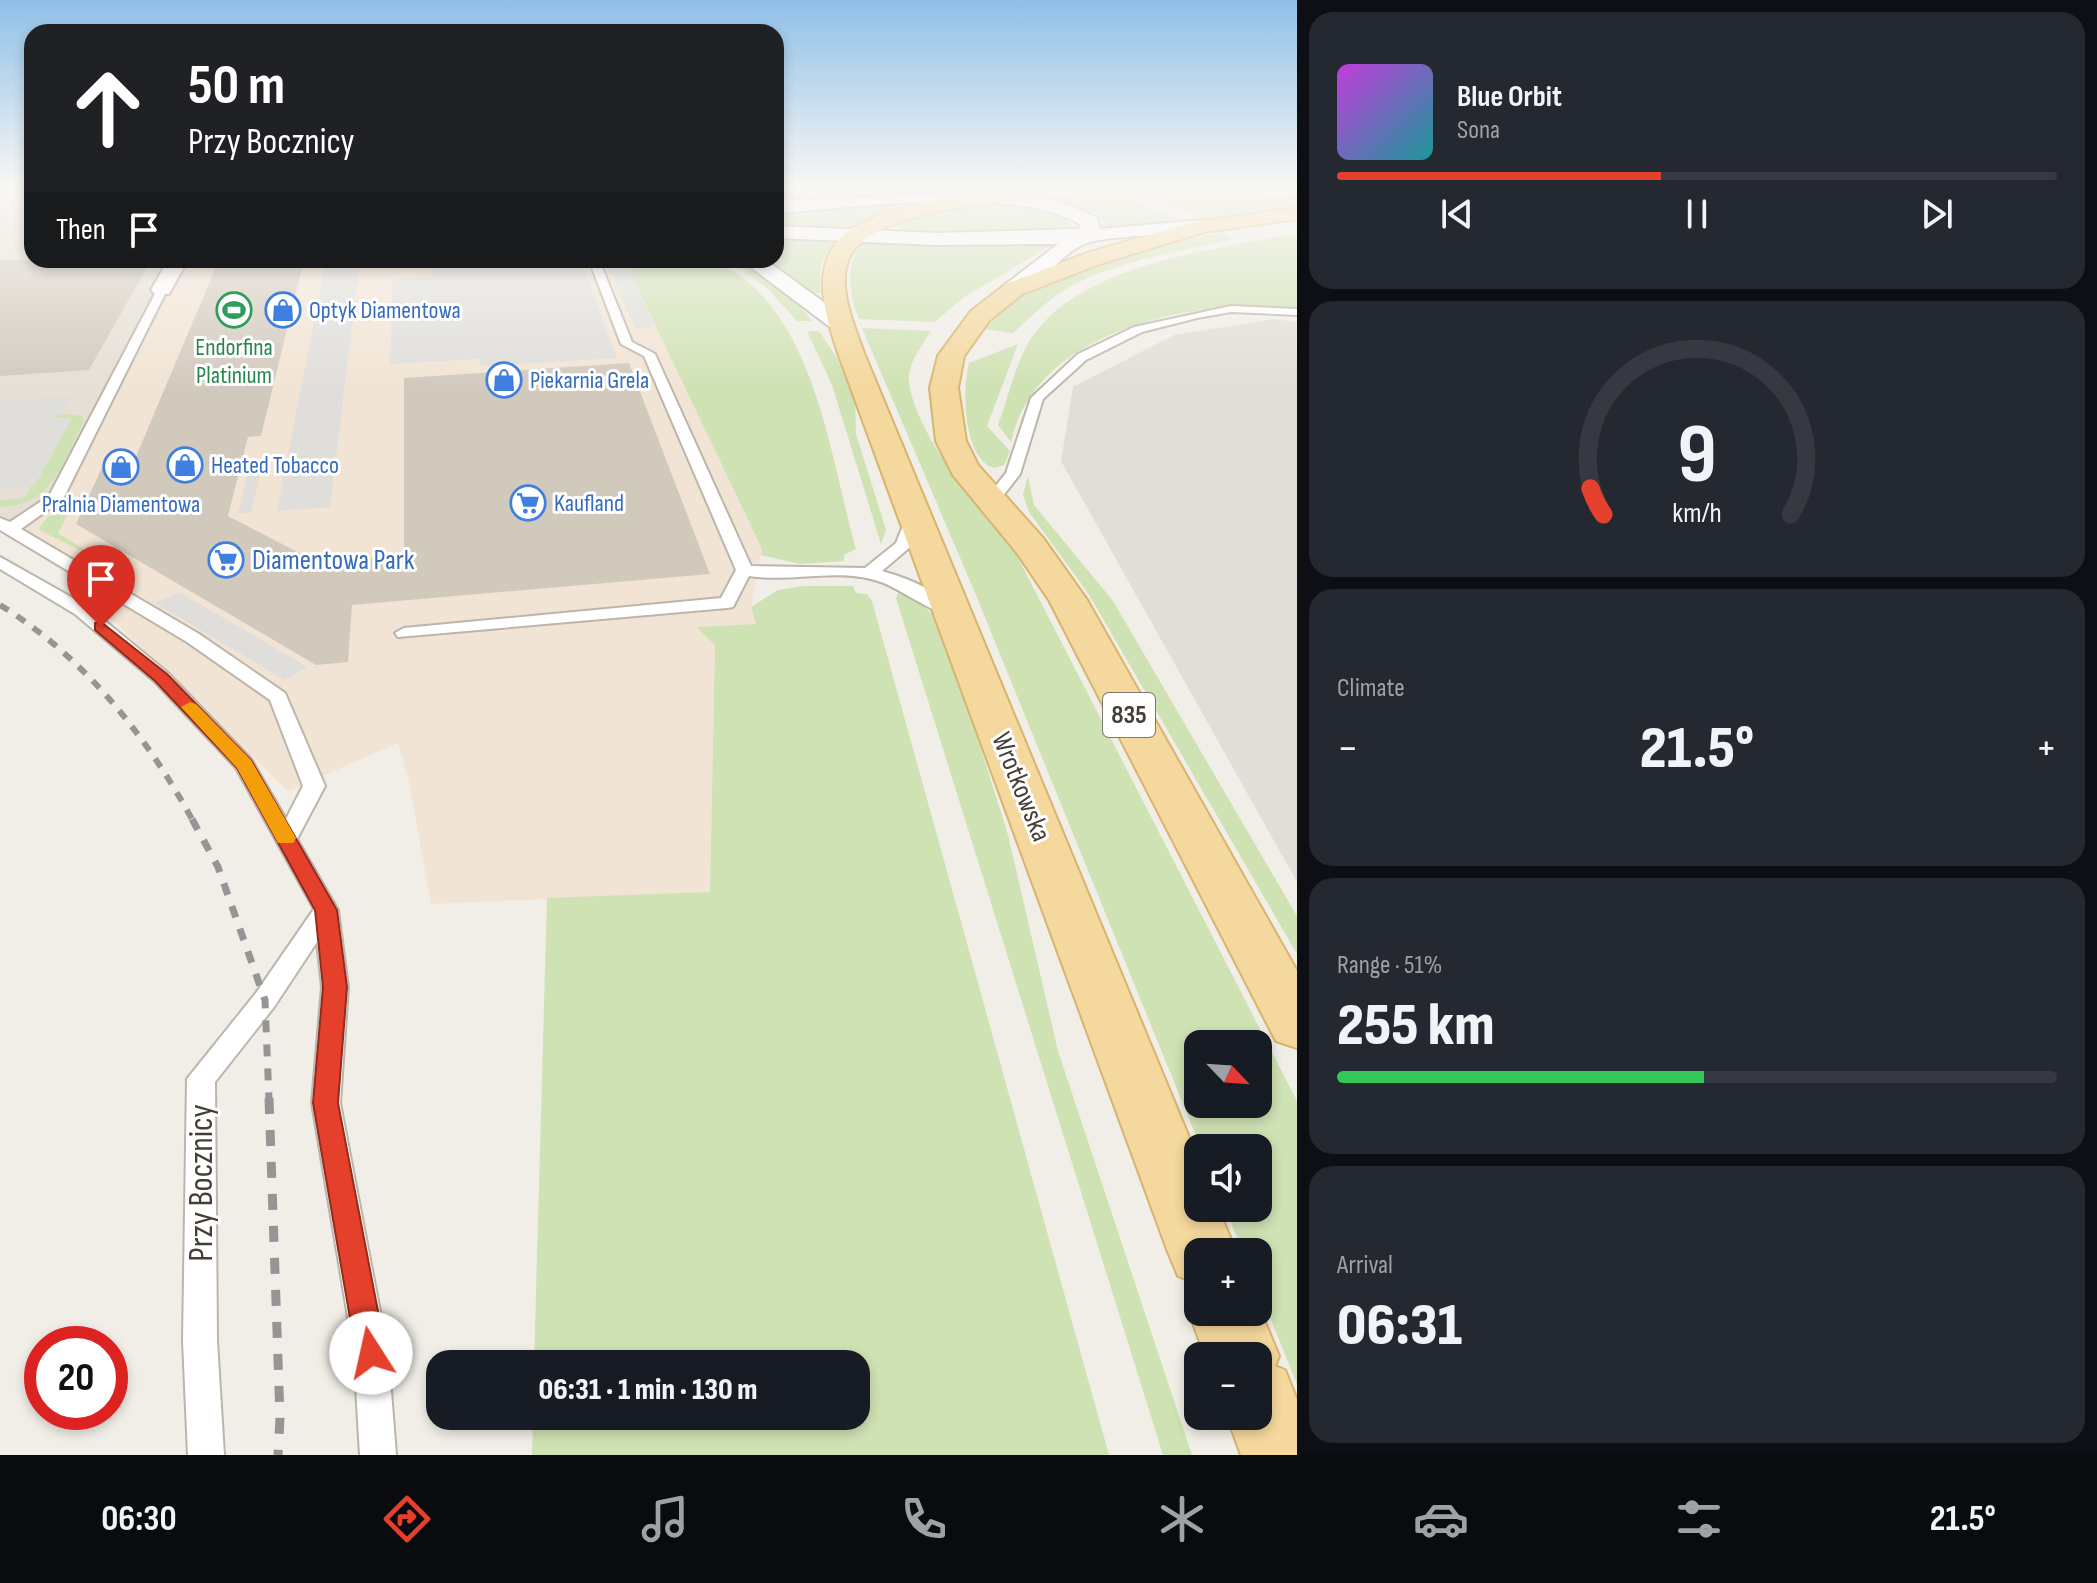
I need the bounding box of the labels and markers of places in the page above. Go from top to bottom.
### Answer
sports icon: Endorfina Platinium [215,291,253,329]
shop icon: Optyk Diamentowa [264,291,302,329]
place label: Optyk Diamentowa [309,296,461,325]
place label: Endorfina Platinium [195,333,273,390]
shop icon: Piekarnia Grela [485,361,523,399]
place label: Piekarnia Grela [530,366,649,395]
shop icon: Heated Tobacco [166,446,204,484]
shop icon: Pralnia Diamentowa [102,448,140,486]
place label: Heated Tobacco [211,451,339,480]
supermarket icon: Kaufland [509,484,547,522]
place label: Kaufland [554,489,624,518]
place label: Pralnia Diamentowa [42,490,200,519]
supermarket icon: Diamentowa Park [207,541,245,579]
place label: Diamentowa Park [252,544,415,577]
pin [67,545,135,627]

